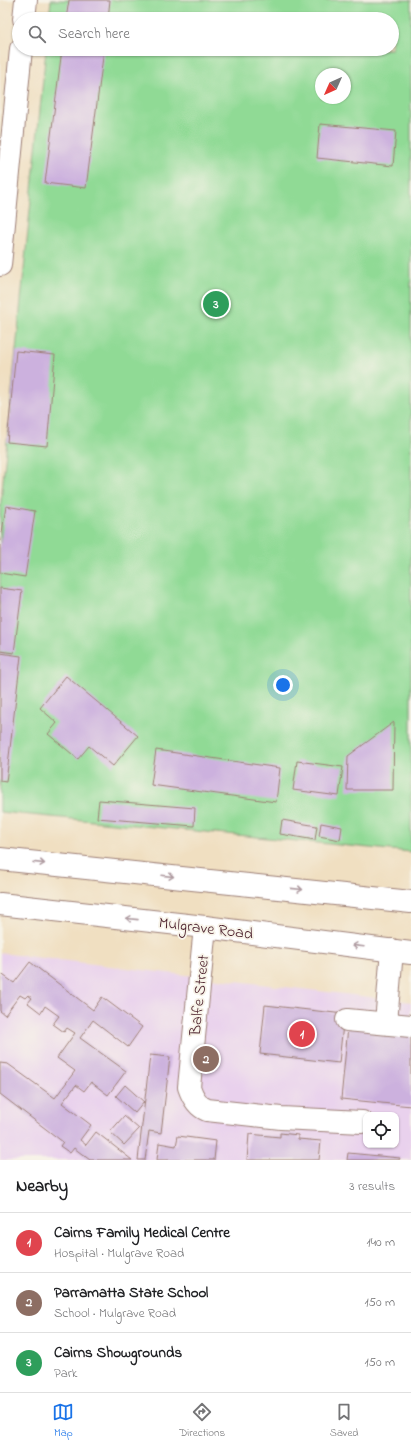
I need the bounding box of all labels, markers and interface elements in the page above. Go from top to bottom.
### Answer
search box [12,12,399,56]
icon: search [26,23,48,45]
text: Search here [58,23,130,45]
north arrow [315,68,351,104]
pin: 3 [203,289,229,319]
your location [273,675,293,695]
one-way arrow [32,859,45,866]
one-way arrow [161,872,174,880]
one-way arrow [290,886,303,893]
street label: Mulgrave Road [157,911,254,947]
one-way arrow [126,915,139,923]
one-way arrow [352,942,365,950]
street label: Balfe Street [184,953,216,1038]
pin: 1 [289,1019,315,1049]
pin: 2 [193,1044,219,1074]
map controls [363,1112,399,1148]
button: locate [363,1112,399,1148]
text: Nearby [16,1174,68,1199]
text: 3 results [349,1177,395,1196]
text: Cairns Family Medical Centre [54,1222,230,1244]
text: 1 [27,1233,31,1252]
text: 140 m [367,1233,395,1252]
text: Hospital · Mulgrave Road [54,1244,184,1263]
text: Parramatta State School [54,1282,208,1304]
text: 2 [26,1293,32,1312]
text: 150 m [364,1293,395,1312]
text: School · Mulgrave Road [54,1304,176,1323]
text: Cairns Showgrounds [54,1342,182,1364]
text: 3 [26,1353,32,1372]
text: 150 m [364,1353,395,1372]
text: Park [54,1364,78,1383]
tab: Map [52,1401,74,1441]
tab: Directions [179,1401,225,1441]
tab: Saved [330,1401,359,1441]

